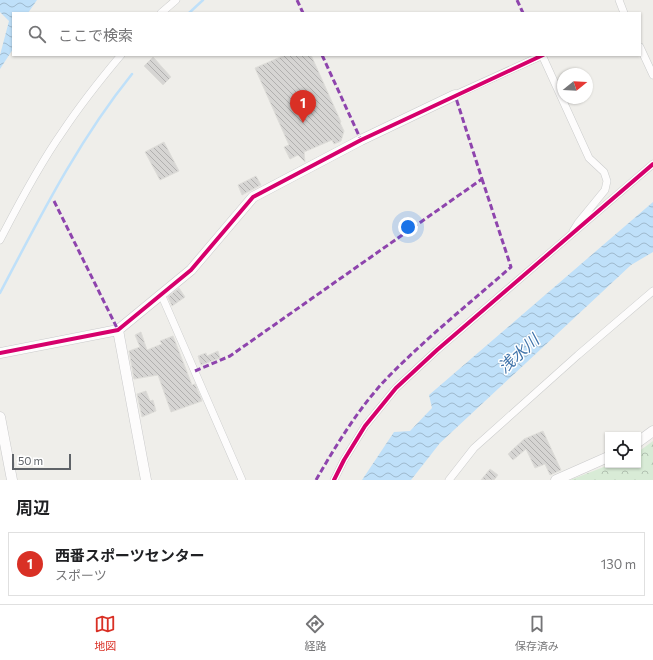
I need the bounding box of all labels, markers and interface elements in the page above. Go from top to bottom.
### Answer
search box [12,12,641,56]
icon: search [26,23,48,45]
text: ここで検索 [58,26,133,44]
north arrow [557,68,593,104]
pin: 1 [290,90,316,123]
your location [398,217,418,237]
water label: 浅水川 [494,329,544,376]
map controls [605,432,641,468]
button: locate [605,432,641,468]
scale bar [12,452,71,471]
text: 50 m [18,454,43,467]
text: 周辺 [16,497,50,518]
text: 西番スポーツセンター [55,546,205,564]
text: 1 [27,556,33,572]
text: 130 m [601,556,636,572]
text: スポーツ [55,567,107,583]
tab: 地図 [94,613,116,653]
tab: 経路 [304,613,326,653]
tab: 保存済み [515,613,559,653]

